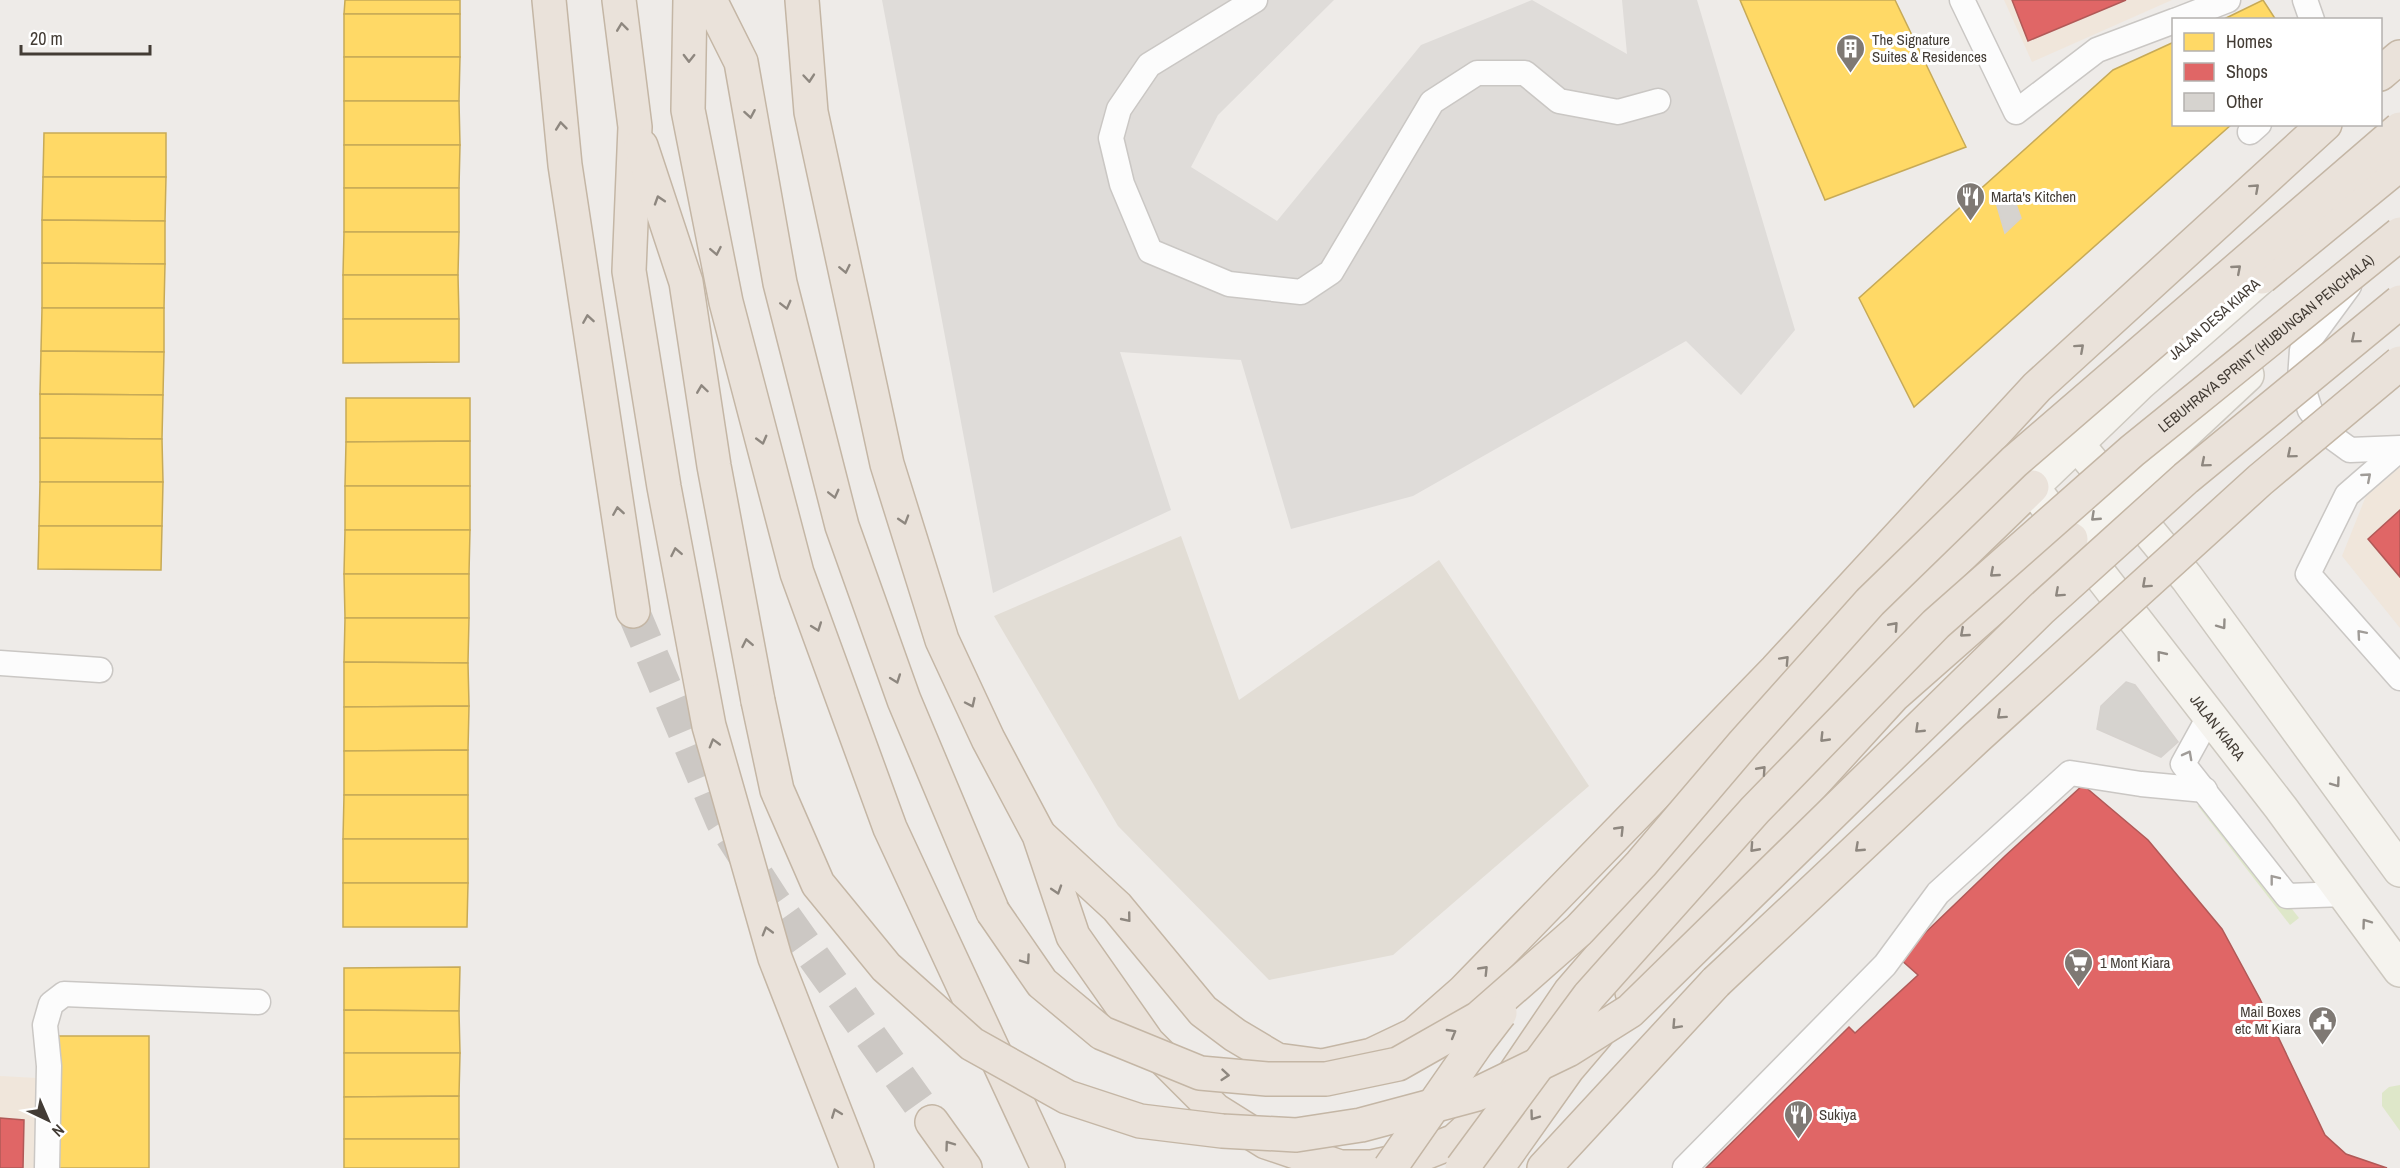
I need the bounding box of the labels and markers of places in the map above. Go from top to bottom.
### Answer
place label: The Signature Suites & Residences [1872,29,1987,67]
building icon: The Signature Suites & Residences [1835,32,1867,74]
restaurant icon: Marta's Kitchen [1954,180,1986,222]
place label: Marta's Kitchen [1991,186,2076,207]
supermarket icon: 1 Mont Kiara [2063,946,2095,988]
place label: 1 Mont Kiara [2100,952,2171,973]
place label: Mail Boxes etc Mt Kiara [2235,1001,2301,1039]
public building icon: Mail Boxes etc Mt Kiara [2306,1004,2338,1046]
restaurant icon: Sukiya [1782,1098,1814,1140]
place label: Sukiya [1819,1104,1857,1125]

